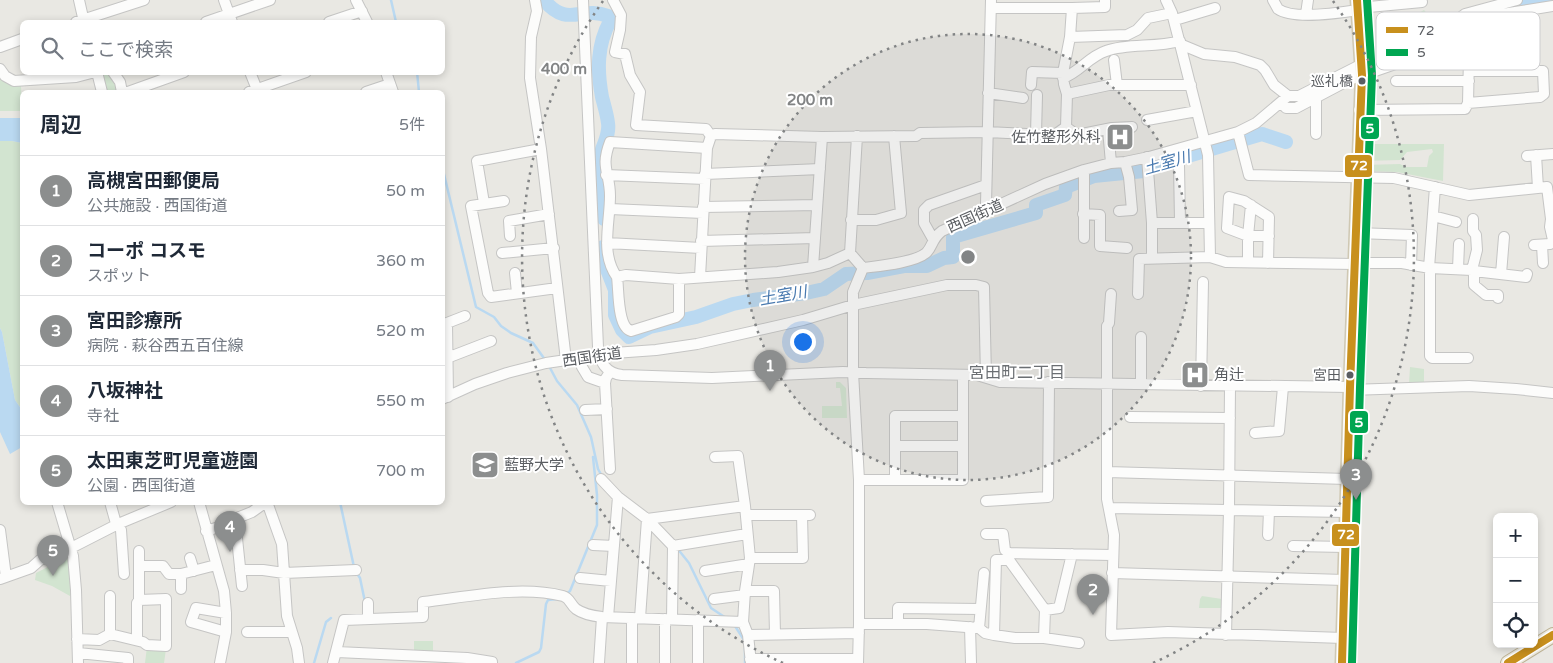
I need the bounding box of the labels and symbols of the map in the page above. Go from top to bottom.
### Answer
legend [1376,12,1540,70]
text: 72 [1417,22,1435,39]
text: 5 [1417,44,1426,61]
text: 400 m [541,60,587,78]
place label: 巡礼橋 [1311,73,1353,90]
marker: 巡礼橋 [1357,76,1367,86]
text: 200 m [787,91,833,109]
line badge: 5 [1360,116,1380,140]
text: 5 [1366,120,1375,137]
hospital icon: 佐竹整形外科 [1105,122,1135,152]
place label: 佐竹整形外科 [1011,128,1101,146]
water label: 土室川 [1141,146,1195,179]
line badge: 72 [1344,154,1373,178]
text: 72 [1350,157,1368,174]
street label: 西国街道 [944,196,1006,236]
centre of rings [959,248,977,266]
water label: 土室川 [758,282,810,310]
your location [790,329,816,355]
street label: 西国街道 [561,344,623,370]
pin: 1 [754,350,786,391]
hospital icon: 角辻 [1180,360,1210,390]
district label: 宮田町二丁目 [969,363,1065,383]
place label: 角辻 [1214,366,1244,384]
place label: 宮田 [1313,367,1341,384]
marker: 宮田 [1345,370,1355,380]
line badge: 5 [1349,410,1369,434]
text: 5 [1355,414,1364,431]
school or university icon: 藍野大学 [470,450,500,480]
place label: 藍野大学 [504,456,564,474]
pin: 3 [1340,459,1372,500]
pin: 4 [214,511,246,552]
line badge: 72 [1331,523,1360,547]
text: 72 [1337,526,1355,543]
pin: 5 [37,535,69,576]
pin: 2 [1077,574,1109,615]

